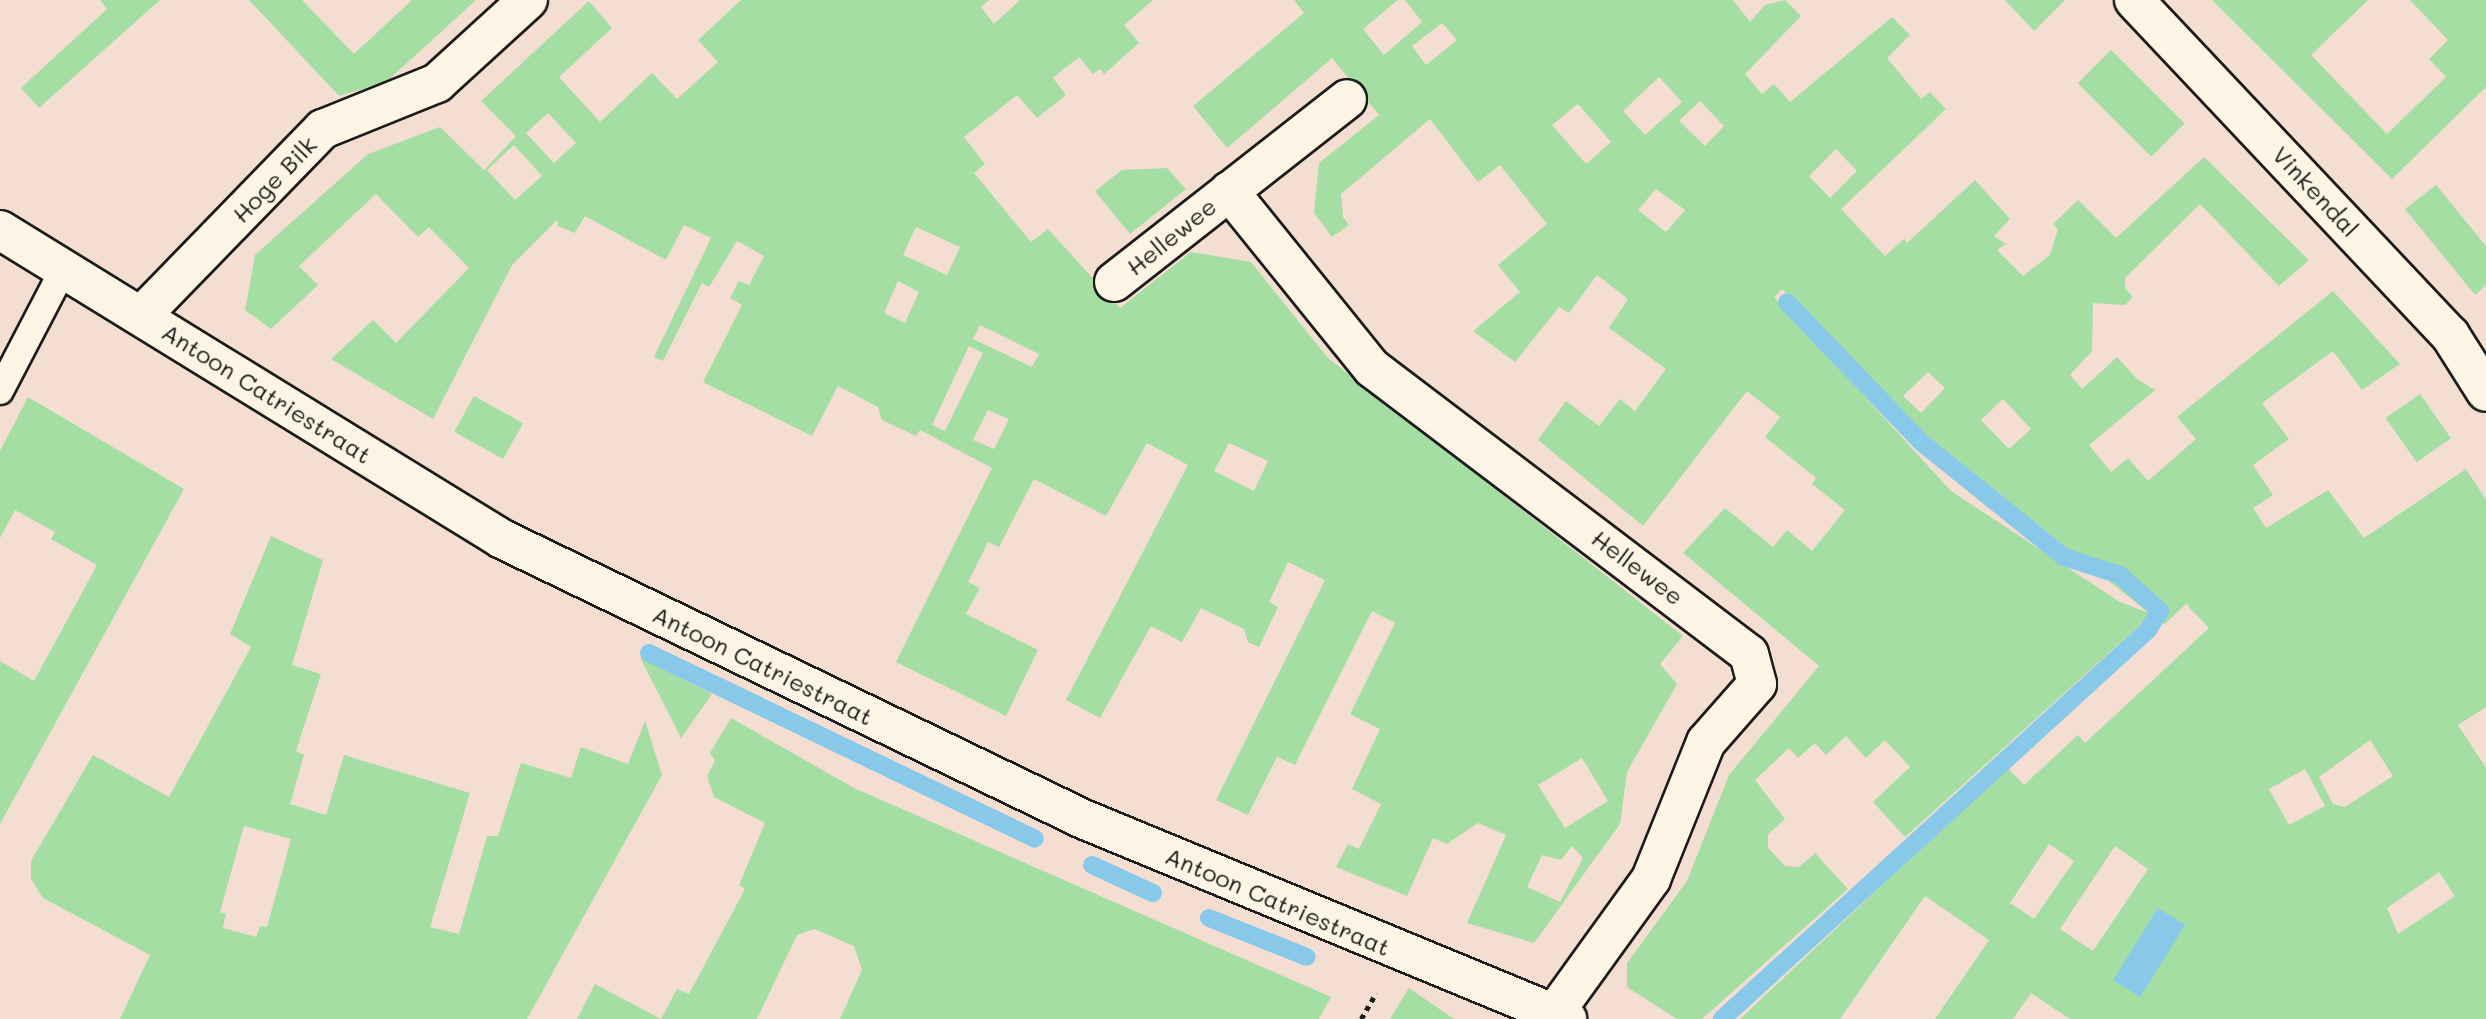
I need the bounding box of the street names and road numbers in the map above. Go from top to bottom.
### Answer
street label: Hoge Bilk [226,130,322,228]
street label: Vinkendal [2267,140,2365,242]
street label: Hellewee [1120,191,1222,281]
street label: Antoon Catriestraat [157,317,377,469]
street label: Hellewee [1587,523,1689,611]
street label: Antoon Catriestraat [648,599,878,731]
street label: Antoon Catriestraat [1161,841,1395,961]

